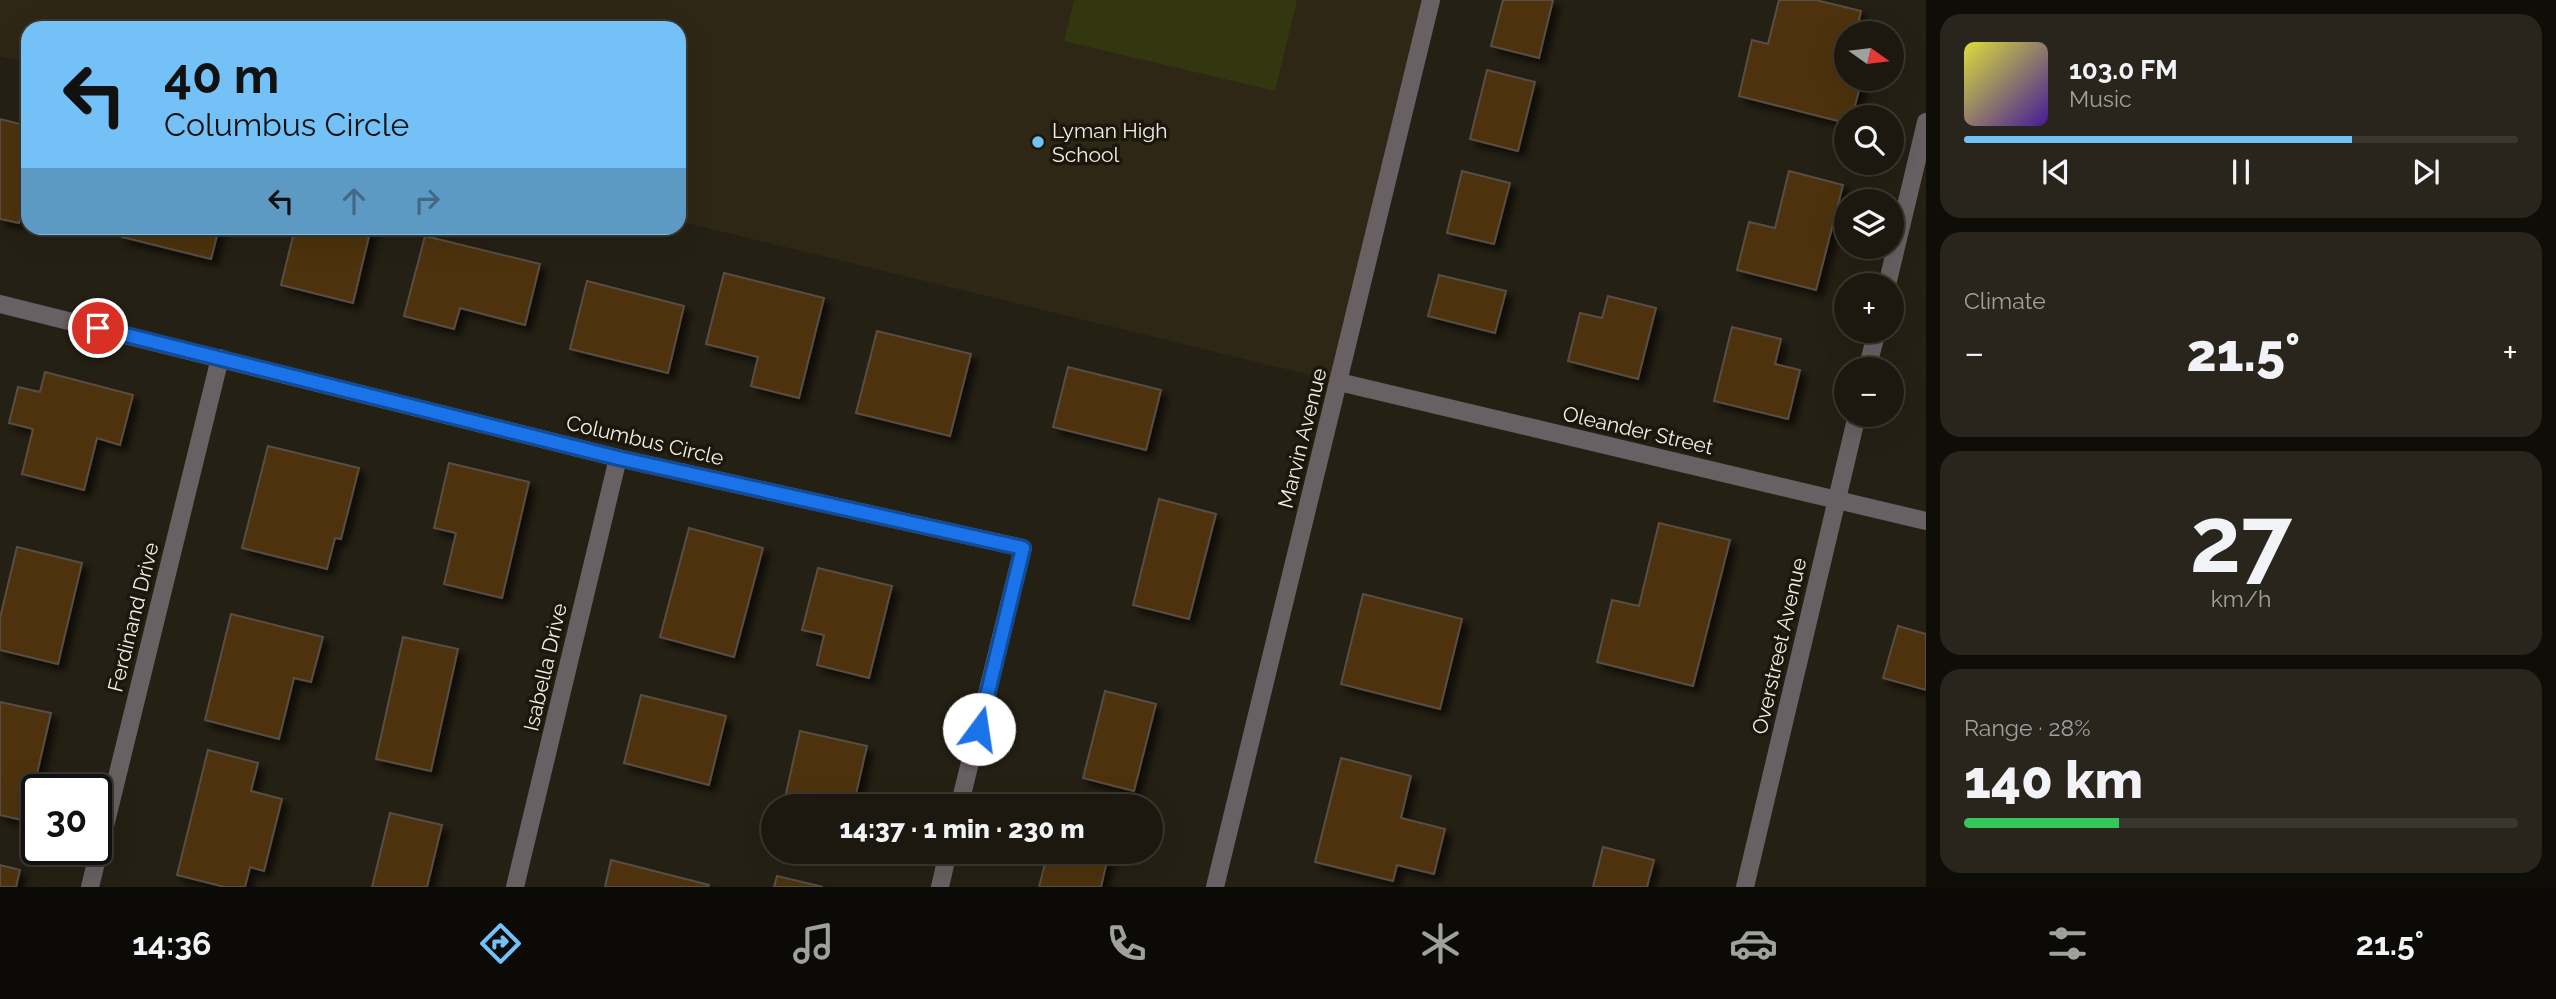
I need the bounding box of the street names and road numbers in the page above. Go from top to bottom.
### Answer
street label: Marvin Avenue [1273,365,1331,511]
street label: Oleander Street [1560,401,1716,459]
street label: Columbus Circle [564,410,726,470]
street label: Ferdinand Drive [102,540,164,694]
street label: Overstreet Avenue [1747,555,1811,737]
street label: Isabella Drive [518,601,572,733]

